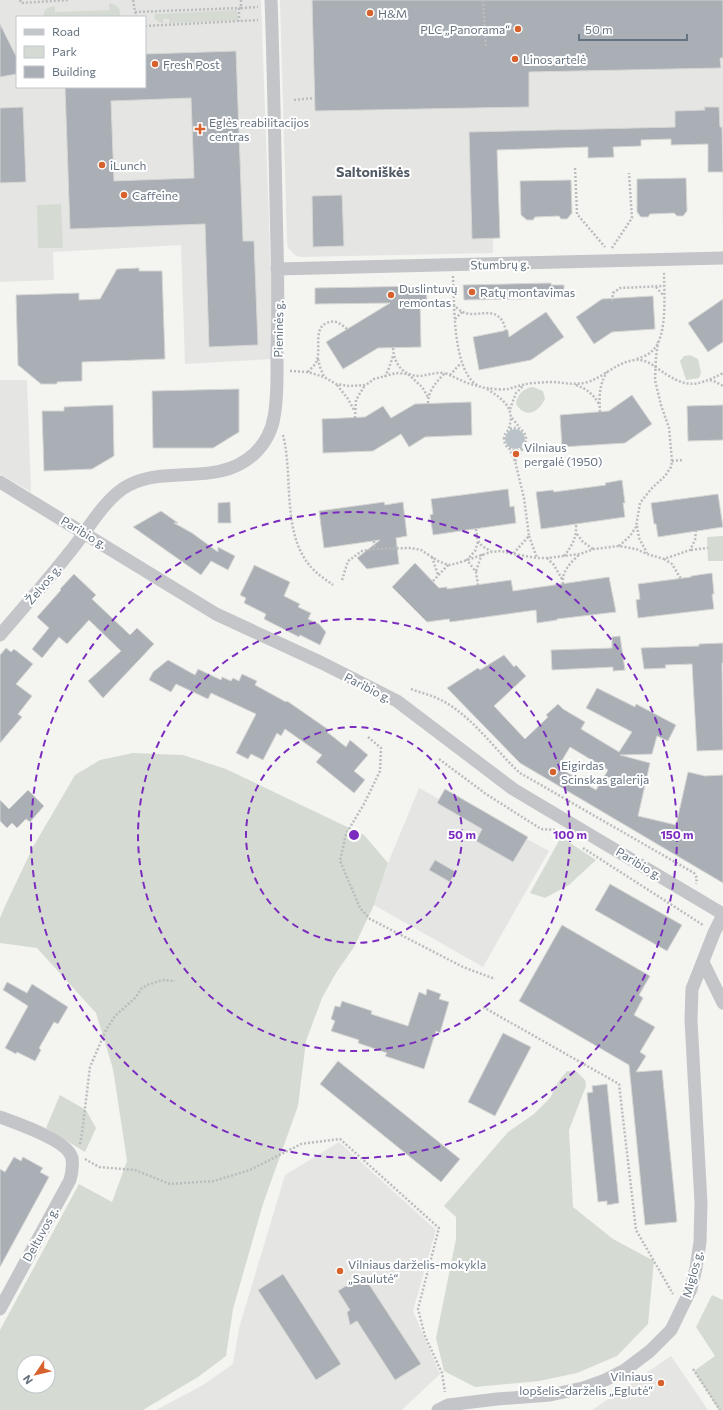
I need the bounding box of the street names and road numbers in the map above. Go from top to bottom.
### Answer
street label: Stumbrų g. [470,256,530,272]
street label: Pieninės g. [271,300,286,358]
street label: Paribio g. [59,513,109,551]
street label: Želvos g. [22,561,64,607]
street label: Paribio g. [342,669,394,705]
street label: Paribio g. [614,844,664,882]
street label: Deltuvos g. [19,1204,61,1264]
street label: Miglos g. [679,1249,705,1299]

